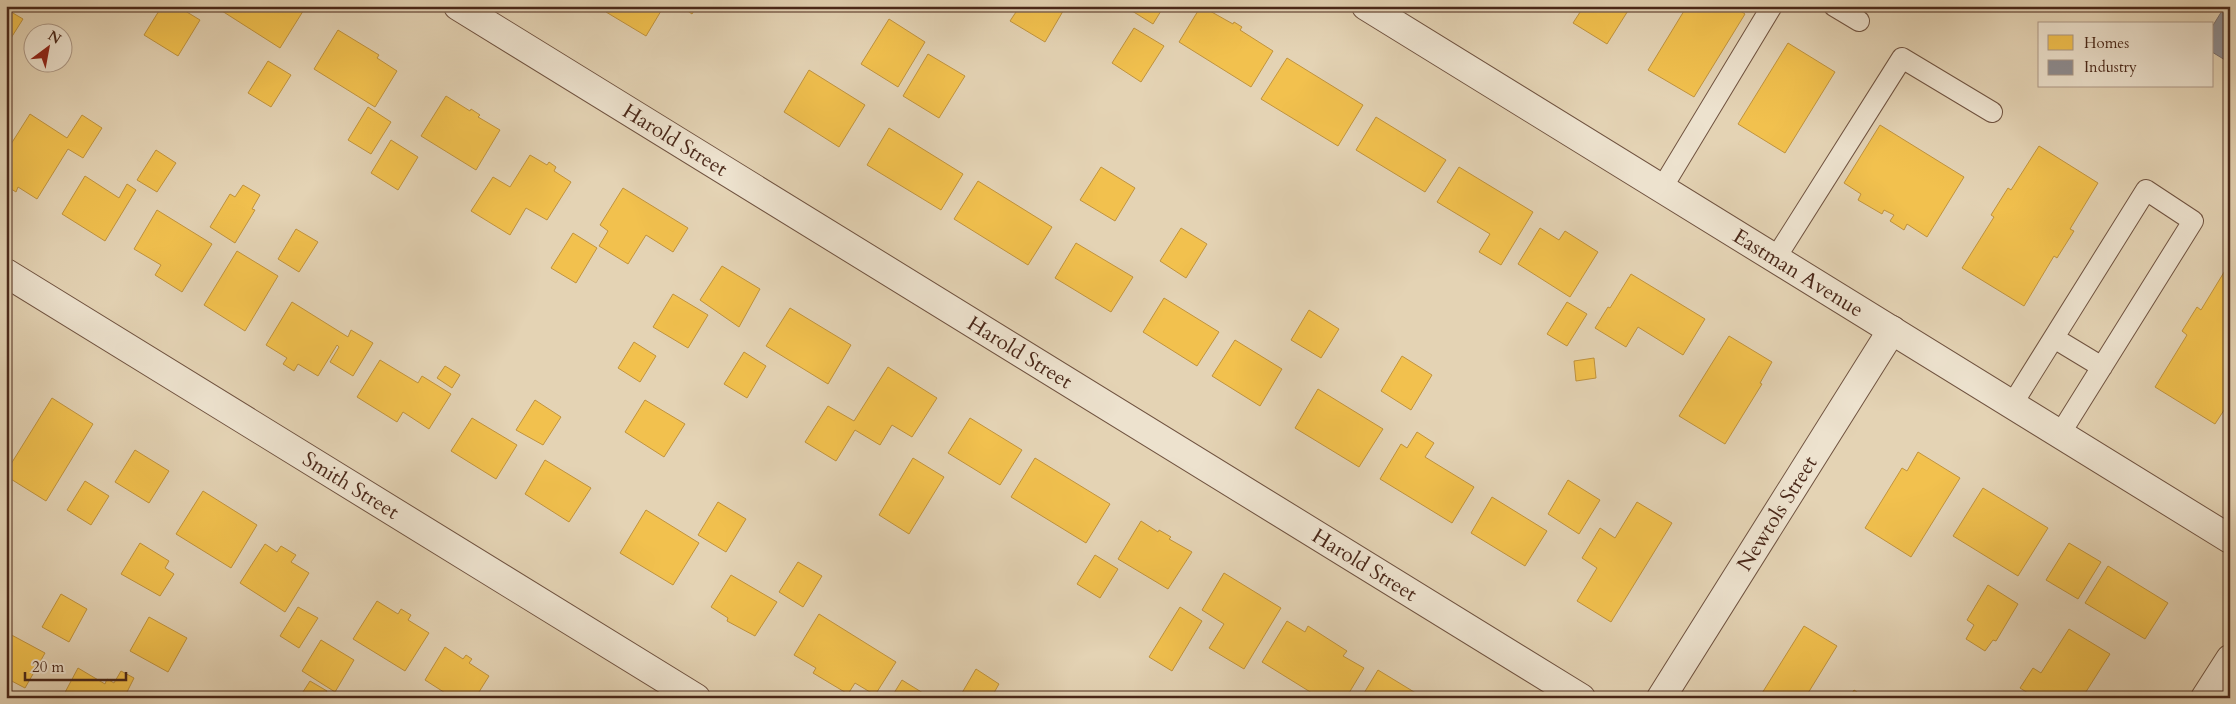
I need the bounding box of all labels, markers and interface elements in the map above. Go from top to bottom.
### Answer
north arrow [22,22,72,72]
legend [2038,22,2214,88]
text: N [44,26,65,49]
text: Homes [2084,33,2129,53]
text: Industry [2084,57,2137,77]
street label: Harold Street [617,97,733,184]
street label: Eastman Avenue [1727,222,1869,324]
street label: Harold Street [962,309,1078,396]
street label: Smith Street [297,445,405,527]
street label: Newtols Street [1730,450,1825,577]
street label: Harold Street [1306,522,1423,609]
scale bar [25,649,126,681]
text: 20 m [32,657,64,677]

